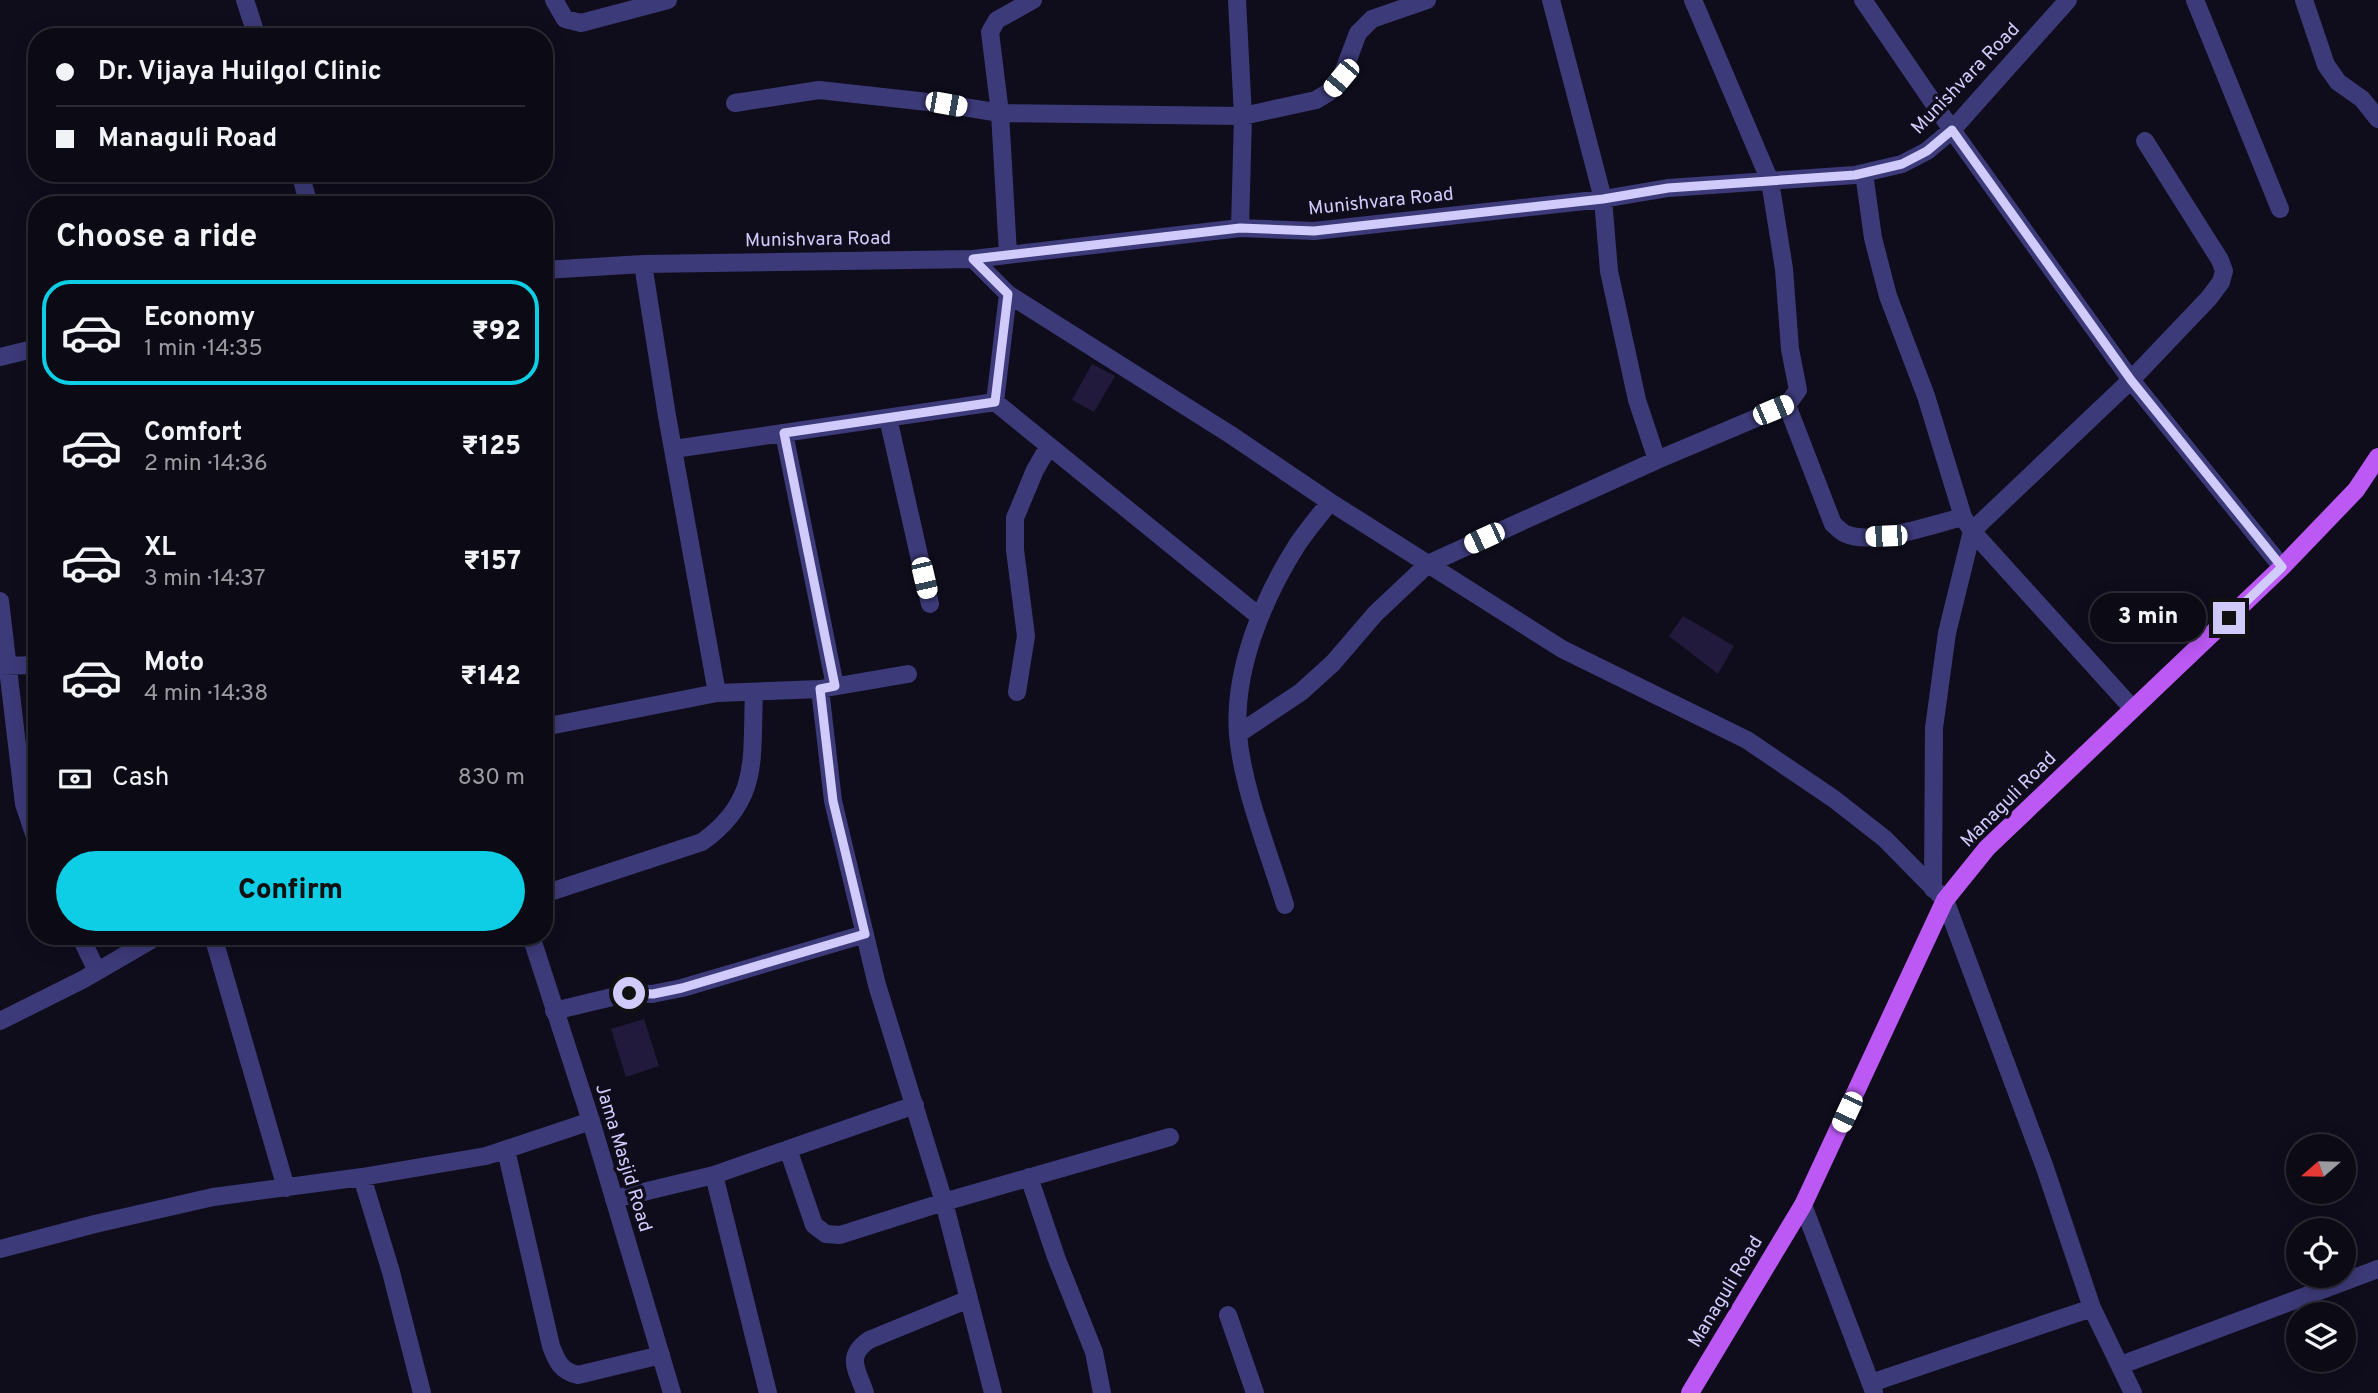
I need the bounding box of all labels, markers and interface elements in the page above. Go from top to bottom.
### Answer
street label: Munishvara Road [1907,18,2025,140]
car [1320,55,1363,101]
text: Dr. Vijaya Huilgol Clinic [98,56,382,89]
car [924,90,969,118]
text: Managuli Road [98,123,277,156]
street label: Munishvara Road [1307,182,1455,222]
text: Choose a ride [56,218,257,258]
street label: Munishvara Road [745,227,891,253]
icon: car [60,301,123,364]
text: Economy [144,302,255,335]
text: ₹92 [472,316,521,349]
text: 1 min · 14:35 [144,335,263,364]
car [1750,392,1797,428]
icon: car [60,416,123,479]
text: Comfort [144,417,242,450]
text: ₹125 [461,431,521,464]
text: 2 min · 14:36 [144,450,268,479]
car [1461,520,1508,556]
car [1865,525,1908,547]
icon: car [60,531,123,594]
text: XL [144,532,176,565]
text: ₹157 [463,546,521,579]
car [910,555,939,601]
text: 3 min · 14:37 [144,565,266,594]
callout: 3 min [2089,594,2204,642]
route end [2213,602,2245,634]
text: 3 min [2118,603,2178,632]
icon: car [60,646,123,709]
text: Moto [144,647,204,680]
text: ₹142 [460,661,521,694]
text: 4 min · 14:38 [144,680,268,709]
street label: Managuli Road [1956,747,2062,853]
icon: cash [56,760,94,798]
text: Cash [112,762,169,795]
text: 830 m [458,764,525,793]
button: Confirm [56,851,525,931]
route start [613,977,645,1009]
street label: Jama Masjid Road [589,1081,657,1235]
car [1829,1089,1866,1135]
north arrow [2286,1134,2356,1204]
map controls [2286,1134,2356,1372]
button: locate [2286,1218,2356,1288]
street label: Managuli Road [1683,1232,1769,1352]
button: layers [2286,1302,2356,1372]

